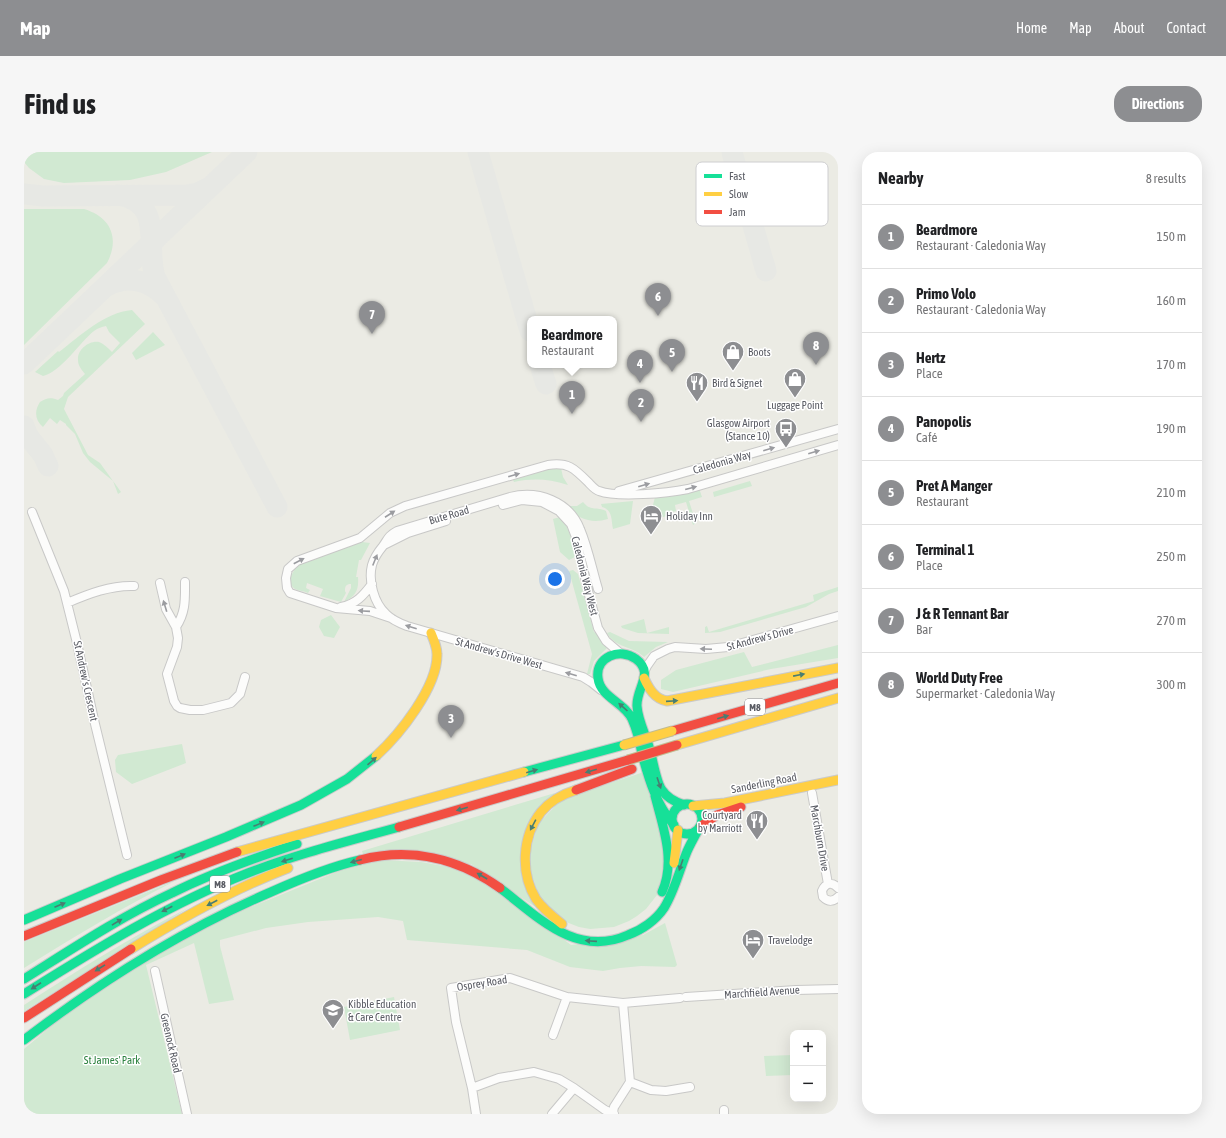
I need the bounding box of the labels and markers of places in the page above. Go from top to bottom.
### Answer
pin: 6 [645,283,671,316]
pin: 7 [359,301,385,334]
pin: 8 [803,332,829,365]
pin: 5 [659,339,685,372]
shop icon: Boots [720,339,746,372]
place label: Boots [748,346,771,358]
pin: 4 [627,350,653,383]
shop icon: Luggage Point [782,366,808,399]
restaurant icon: Bird & Signet [684,370,710,403]
place label: Bird & Signet [712,377,762,389]
pin: 1 [559,381,585,414]
pin: 2 [628,389,654,422]
place label: Luggage Point [767,399,823,411]
bus stop icon: Glasgow Airport (Stance 10) [773,416,799,449]
place label: Glasgow Airport (Stance 10) [707,417,770,442]
hotel icon: Holiday Inn [638,503,664,536]
place label: Holiday Inn [666,510,713,522]
pin: 3 [438,705,464,738]
restaurant icon: Courtyard by Marriott [744,808,770,841]
place label: Courtyard by Marriott [698,809,742,834]
hotel icon: Travelodge [740,927,766,960]
place label: Travelodge [768,934,812,946]
school or university icon: Kibble Education & Care Centre [320,997,346,1030]
place label: Kibble Education & Care Centre [348,998,416,1023]

